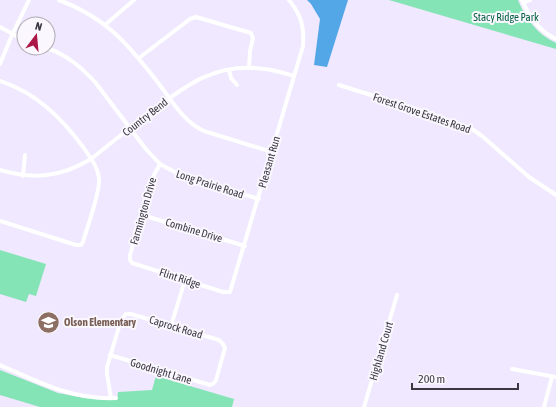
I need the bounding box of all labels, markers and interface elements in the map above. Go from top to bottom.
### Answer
park label: Stacy Ridge Park [473,11,539,23]
north arrow [16,16,56,56]
text: N [34,20,44,33]
street label: Forest Grove Estates Road [372,91,472,135]
street label: Country Bend [120,96,170,138]
street label: Pleasant Run [256,135,282,189]
street label: Long Prairie Road [175,167,245,201]
street label: Farmington Drive [128,176,158,246]
street label: Combine Drive [164,216,224,244]
street label: Flint Ridge [158,266,202,290]
school or university icon: Olson Elementary [35,309,61,335]
street label: Caprock Road [148,313,204,341]
place label: Olson Elementary [64,316,136,328]
street label: Highland Court [367,320,395,382]
street label: Goodnight Lane [129,356,193,386]
scale bar [412,365,518,391]
text: 200 m [418,372,445,386]

